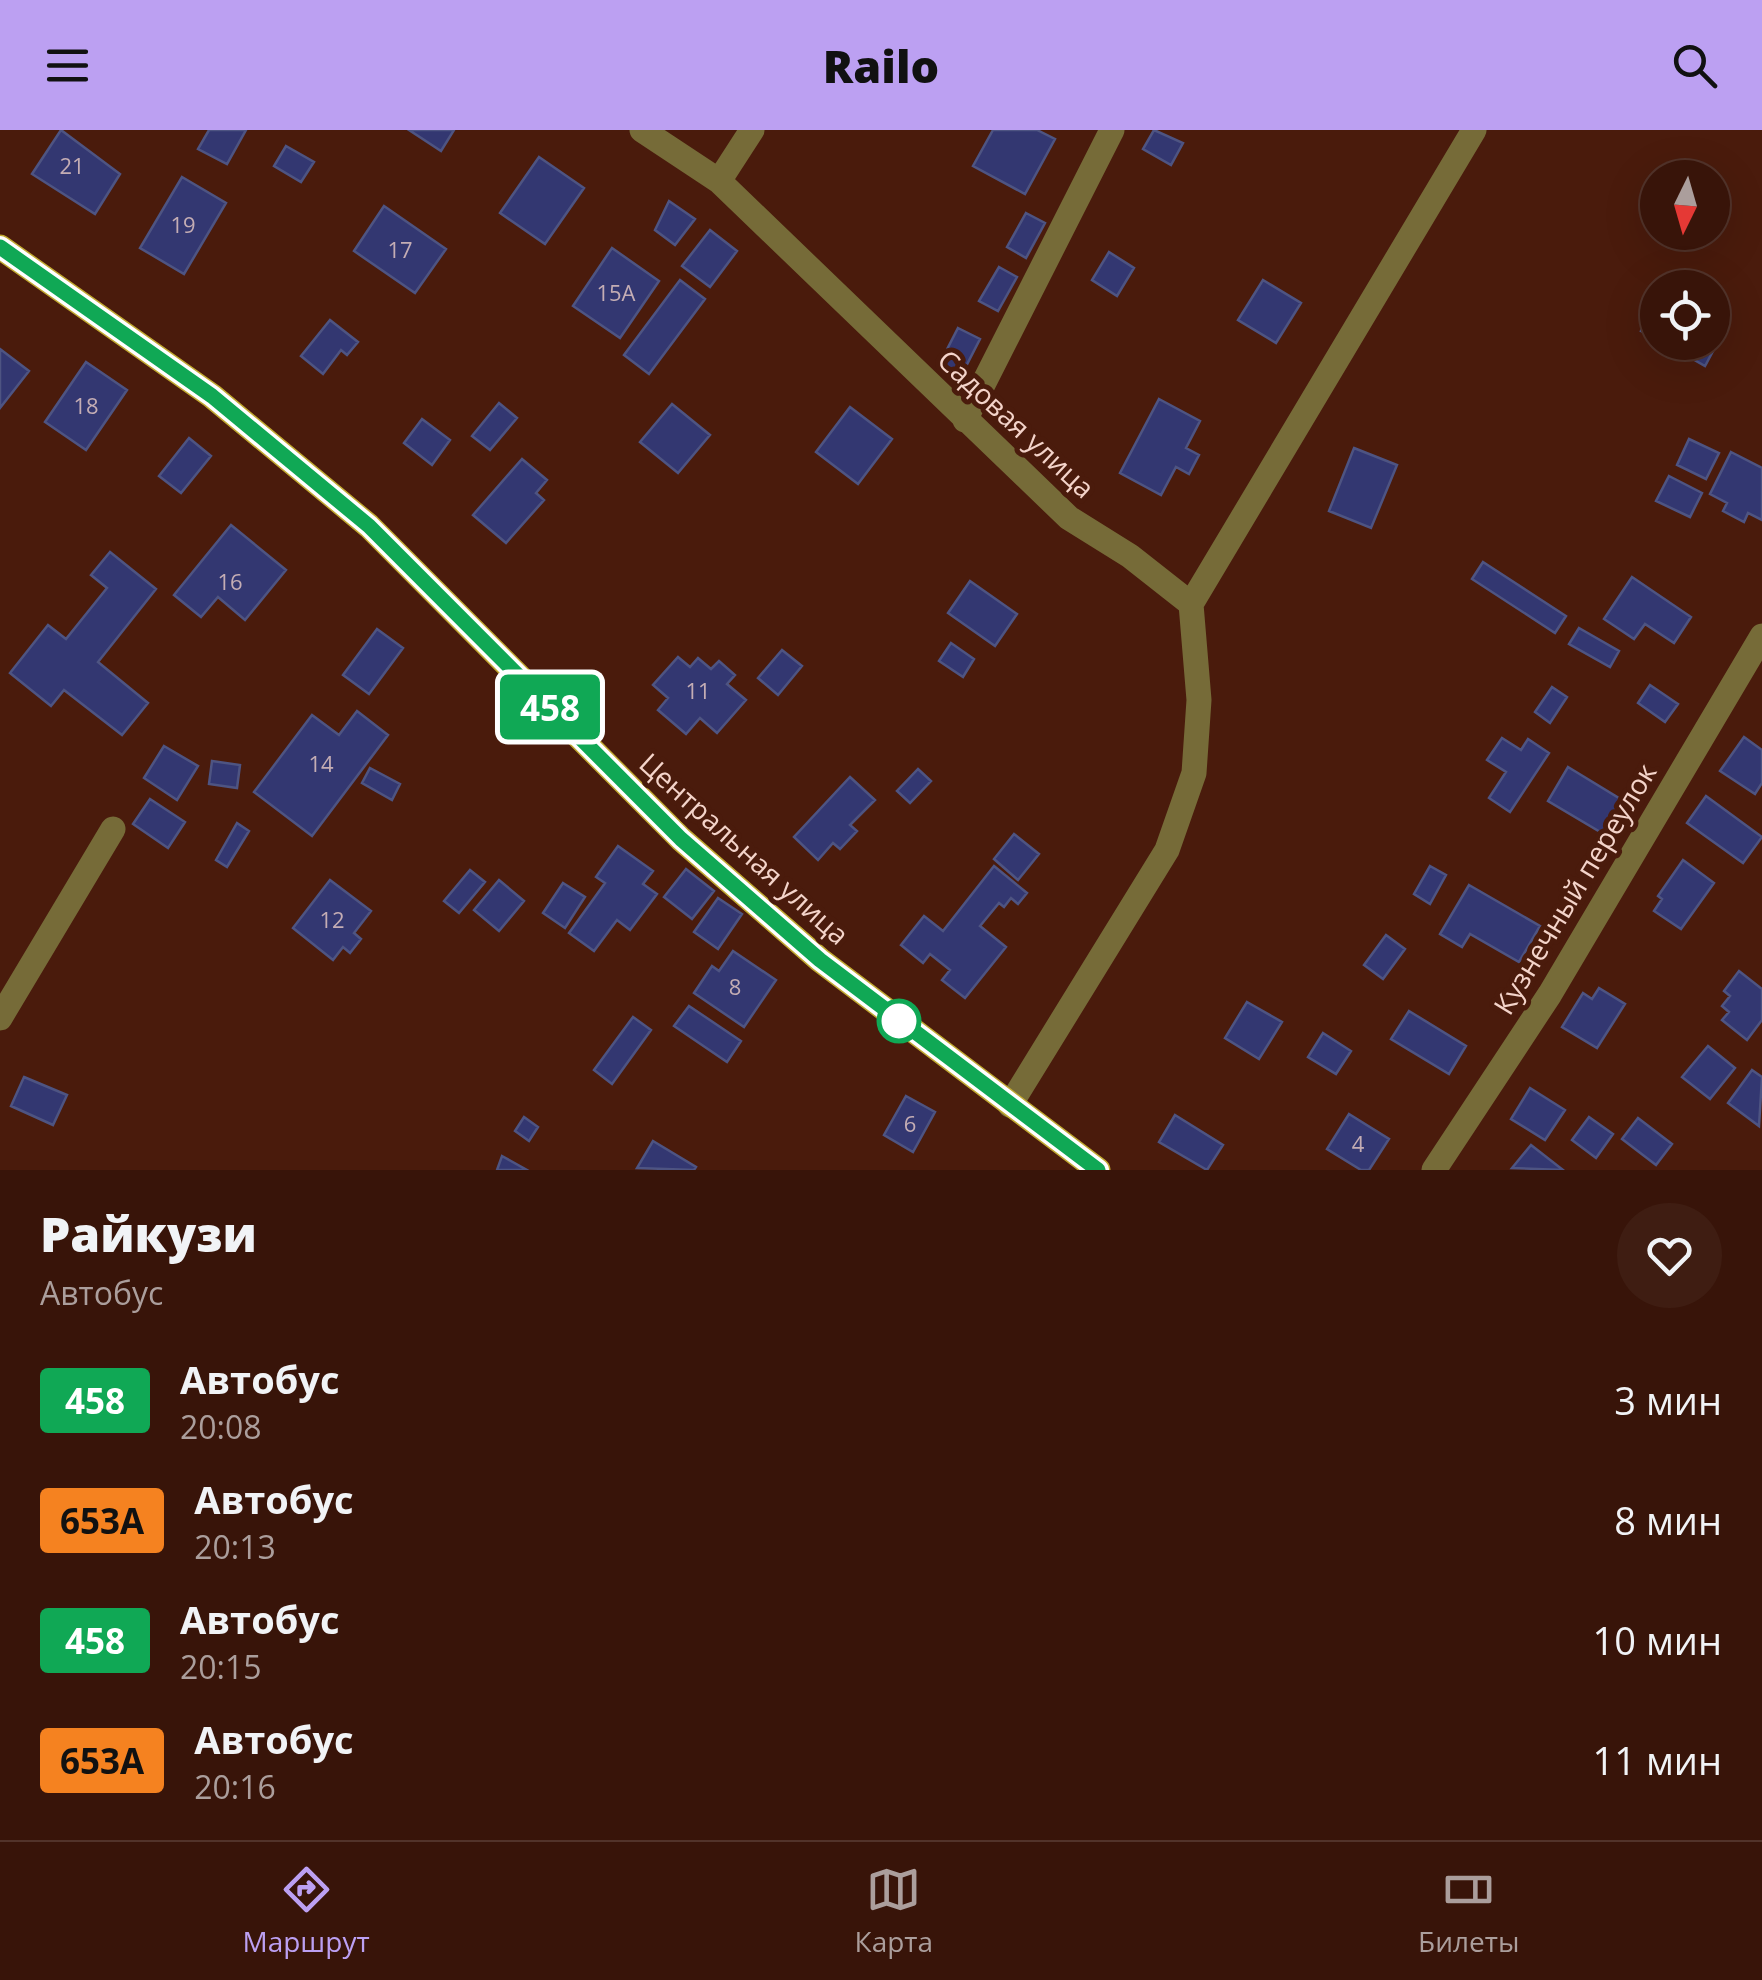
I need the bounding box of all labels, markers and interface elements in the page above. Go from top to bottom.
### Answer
text: Railo [823,35,939,96]
icon: menu [40,38,95,93]
icon: search [1667,38,1722,93]
house number: 21 [59,150,85,180]
north arrow [1640,160,1730,250]
map controls [1640,160,1730,360]
house number: 19 [170,209,196,239]
house number: 17 [387,234,413,264]
button: locate [1640,270,1730,360]
house number: 15А [596,277,636,307]
street label: Садовая улица [930,341,1103,506]
house number: 18 [73,390,99,420]
house number: 16 [217,566,243,596]
line badge: 458 [492,674,608,740]
house number: 11 [685,675,711,705]
text: 458 [520,684,580,731]
street label: Центральная улица [632,744,858,953]
house number: 14 [308,748,334,778]
street label: Кузнечный переулок [1484,755,1665,1021]
house number: 12 [319,904,345,934]
house number: 8 [729,971,741,1001]
unlabelled marker [878,1000,920,1042]
house number: 6 [904,1108,916,1138]
house number: 4 [1352,1128,1365,1158]
text: Райкузи [40,1201,257,1266]
button: heart [1617,1203,1722,1308]
text: Автобус [40,1271,163,1314]
text: Автобус [180,1353,339,1405]
text: 3 мин [1614,1374,1722,1426]
text: 458 [65,1377,125,1424]
text: 20:08 [180,1405,262,1448]
text: Автобус [194,1473,354,1525]
text: 8 мин [1614,1494,1722,1546]
text: 653А [60,1497,144,1544]
text: 20:13 [194,1525,276,1568]
text: Автобус [180,1593,339,1645]
text: 10 мин [1593,1614,1722,1666]
text: 458 [65,1617,125,1664]
text: 20:15 [180,1645,262,1688]
text: Автобус [194,1713,354,1765]
text: 11 мин [1593,1734,1722,1786]
text: 653А [60,1737,144,1784]
text: 20:16 [194,1765,276,1808]
tab: Маршрут [242,1862,370,1960]
tab: Карта [855,1862,933,1960]
tab: Билеты [1418,1862,1519,1960]

